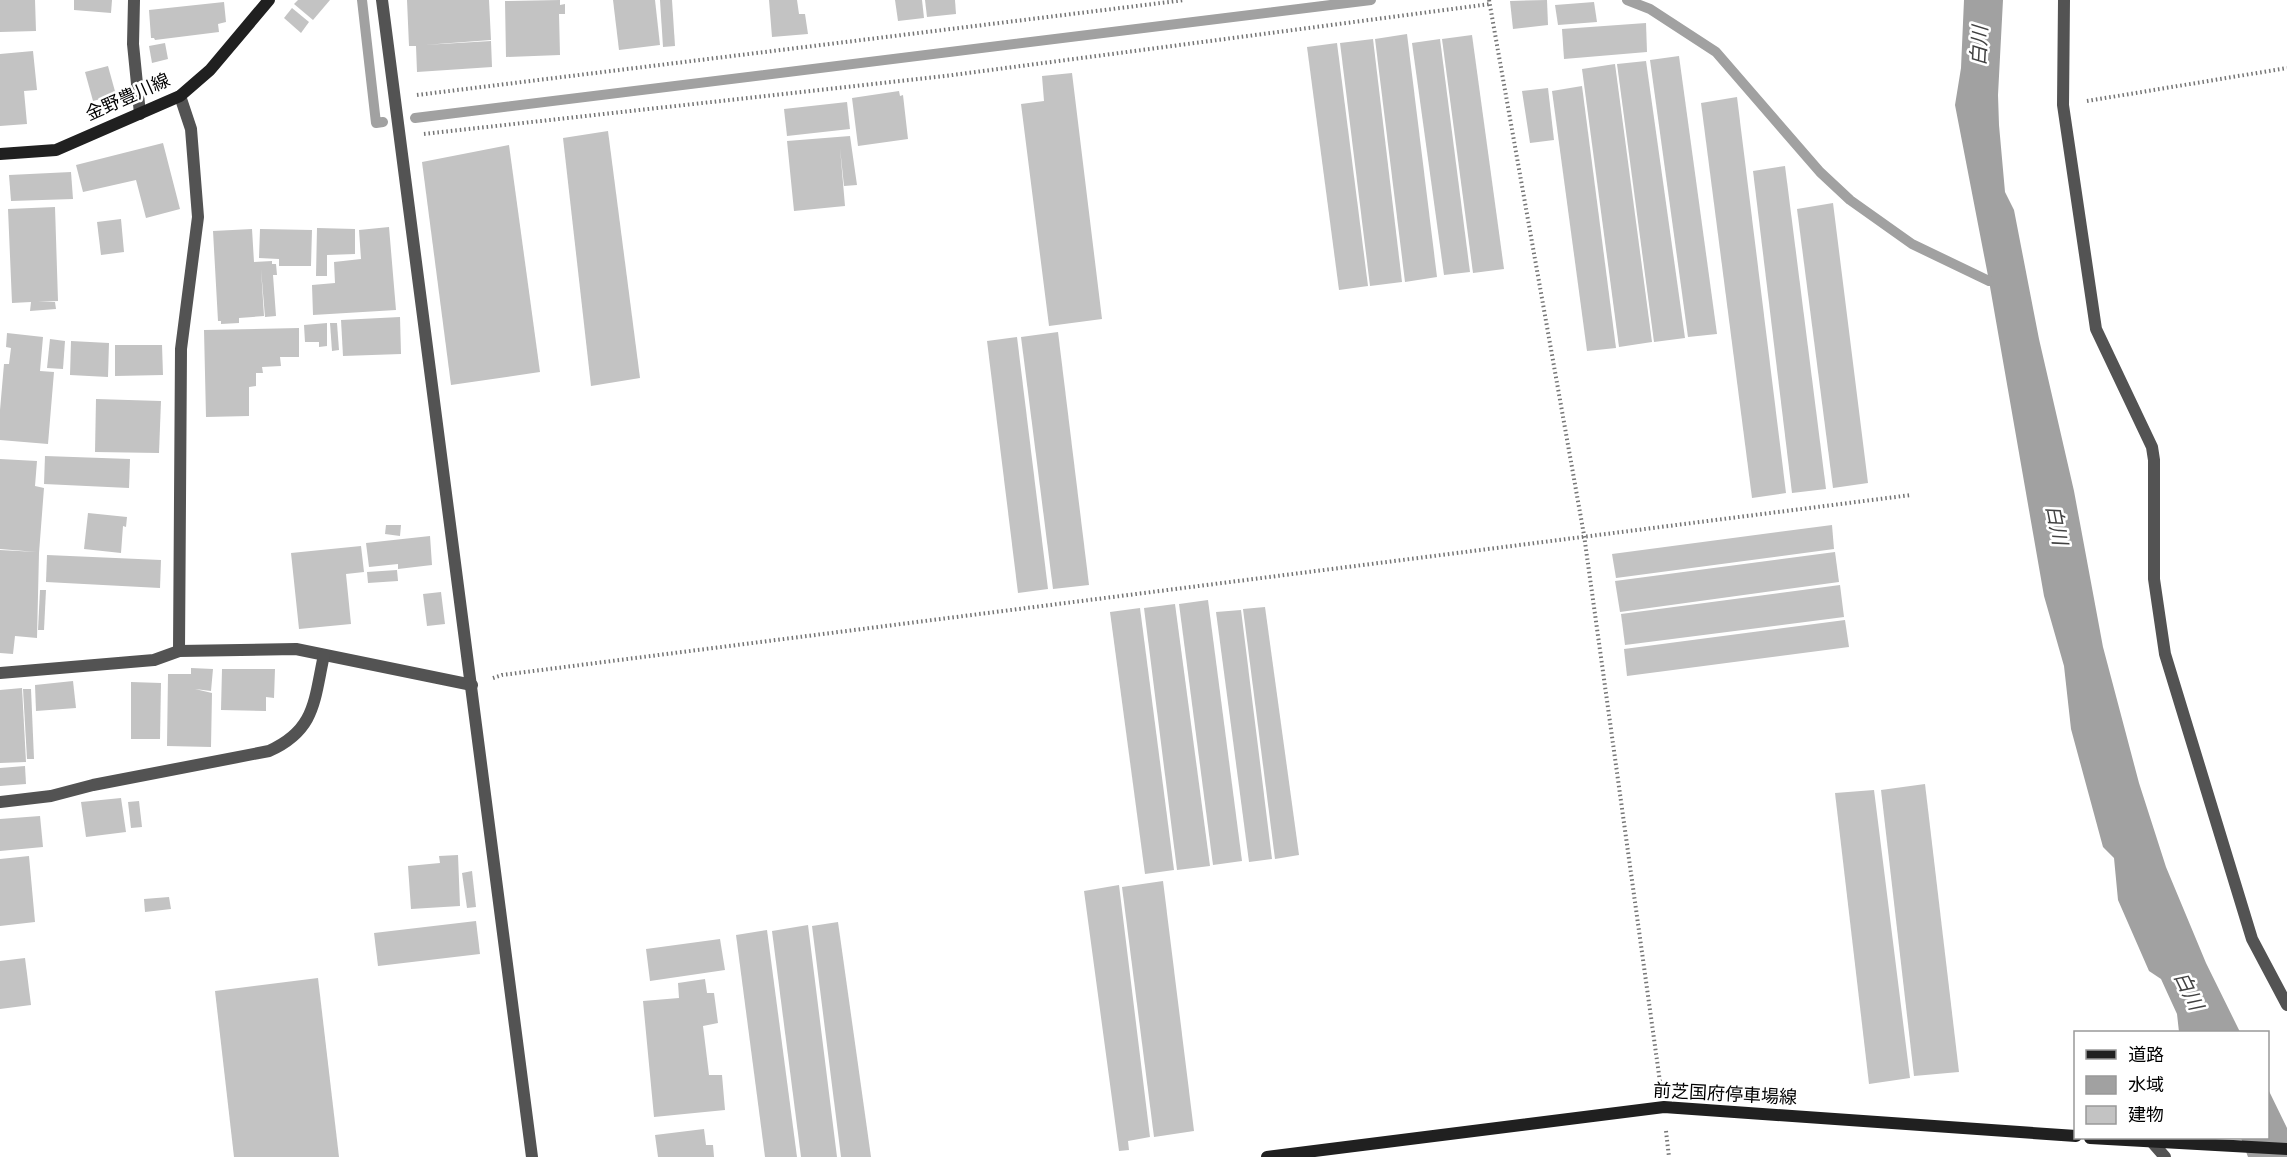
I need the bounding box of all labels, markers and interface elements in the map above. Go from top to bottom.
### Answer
water label: 白川 [1968,23,1991,66]
street label: 金野豊川線 [82,70,173,125]
water label: 白川 [2042,503,2071,549]
water label: 白川 [2170,968,2208,1015]
legend [2074,1031,2269,1139]
text: 道路 [2128,1045,2164,1065]
text: 水域 [2128,1076,2164,1095]
street label: 前芝国府停車場線 [1653,1080,1797,1108]
text: 建物 [2128,1105,2164,1125]

